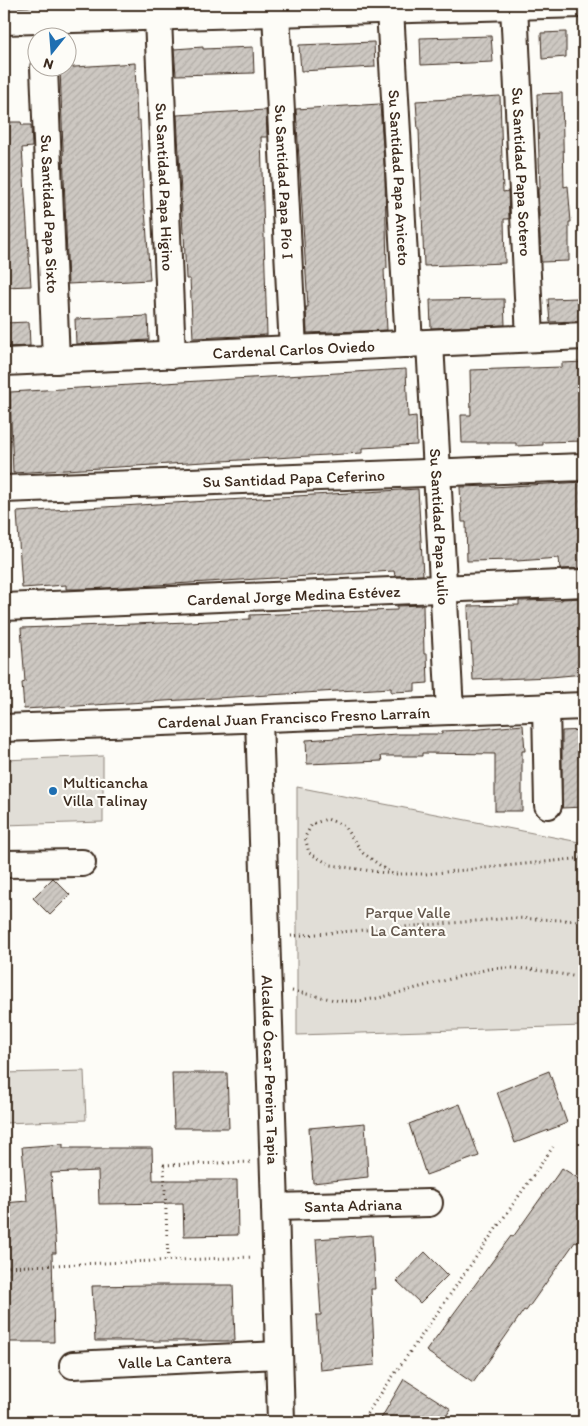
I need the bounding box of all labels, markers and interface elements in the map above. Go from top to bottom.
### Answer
north arrow [28,28,78,78]
text: N [41,54,55,73]
street label: Su Santidad Papa Sotero [508,87,536,257]
street label: Su Santidad Papa Aniceto [385,89,414,266]
street label: Su Santidad Papa Higino [152,102,178,271]
street label: Su Santidad Papa Pío I [271,104,298,260]
street label: Su Santidad Papa Sixto [37,134,63,294]
street label: Cardenal Carlos Oviedo [212,336,375,362]
street label: Su Santidad Papa Julio [426,448,454,606]
street label: Su Santidad Papa Ceferino [202,465,385,491]
street label: Cardenal Jorge Medina Estévez [187,581,401,609]
street label: Cardenal Juan Francisco Fresno Larraín [157,702,431,732]
place label: Multicancha Villa Talinay [63,773,149,810]
marker: Multicancha Villa Talinay [47,785,59,797]
park label: Parque Valle La Cantera [365,903,451,940]
street label: Alcalde Óscar Pereira Tapia [258,975,283,1166]
street label: Santa Adriana [304,1194,402,1216]
street label: Valle La Cantera [118,1348,233,1372]

